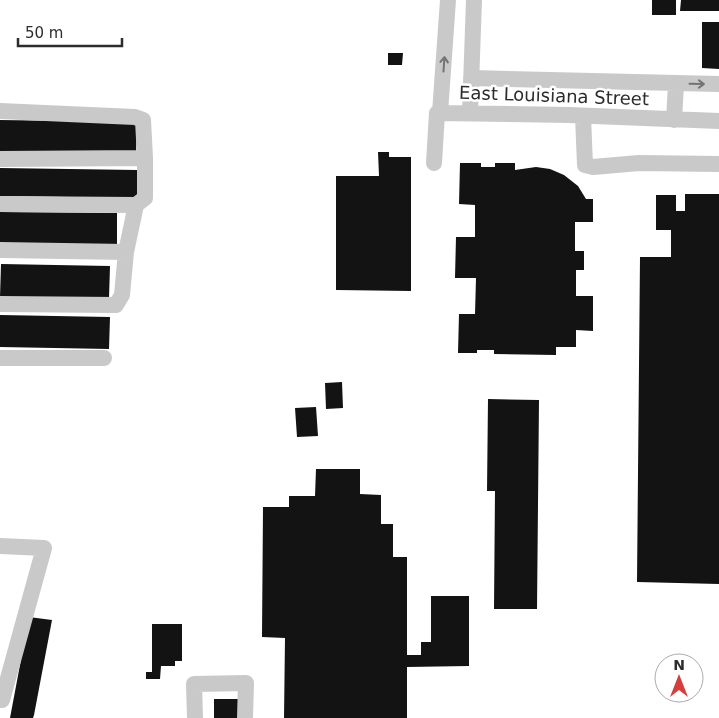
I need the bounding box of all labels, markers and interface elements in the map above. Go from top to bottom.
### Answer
scale bar [18,15,121,47]
text: 50 m [25,24,63,42]
one-way arrow [439,57,448,73]
one-way arrow [689,79,705,89]
street label: East Louisiana Street [459,82,649,109]
north arrow [654,653,704,703]
text: N [673,657,685,673]

